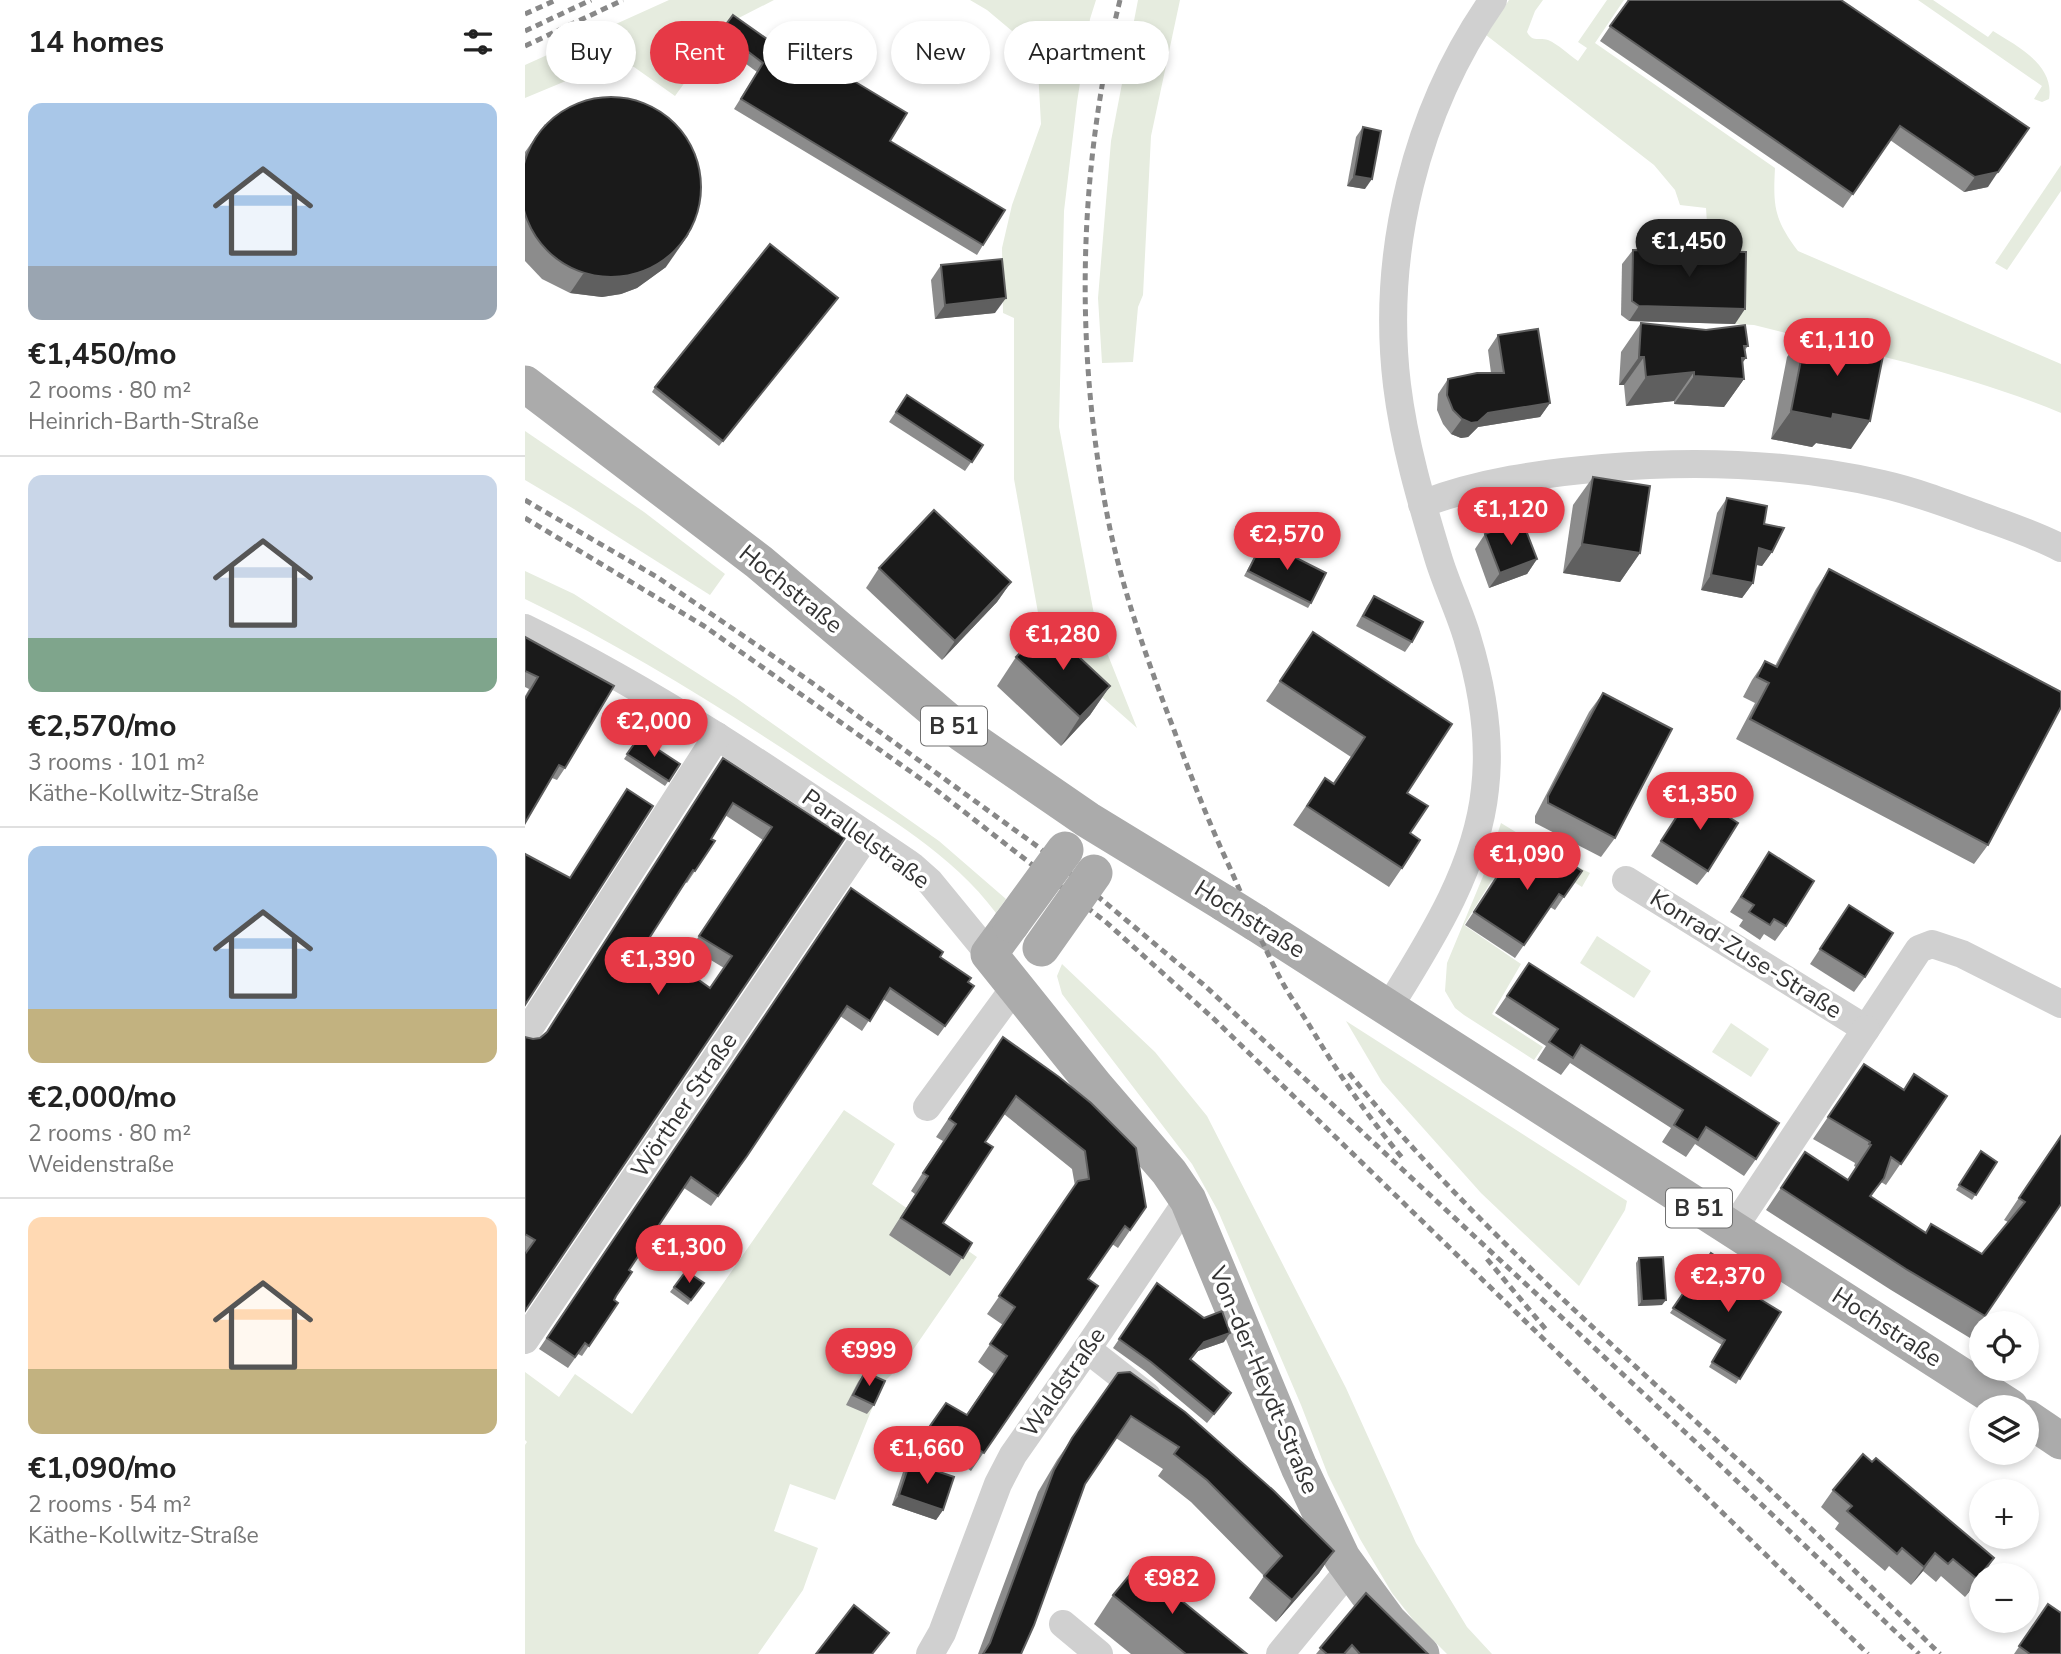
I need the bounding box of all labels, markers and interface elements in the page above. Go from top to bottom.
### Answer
chip: Buy [546,21,636,84]
chip: Rent [650,21,749,84]
chip: Filters [763,21,877,84]
chip: New [891,21,990,84]
chip: Apartment [1004,21,1169,84]
text: 14 homes [28,22,164,63]
icon: filters [459,23,497,61]
icon: home [200,148,326,274]
pin: €1,450 [1632,219,1746,279]
text: €1,450 [1652,226,1726,257]
pin: €1,110 [1780,318,1894,378]
text: €1,110 [1800,325,1874,356]
text: €1,450/mo [28,334,177,375]
text: 2 rooms · 80 m² [28,375,191,406]
text: Heinrich-Barth-Straße [28,406,259,437]
pin: €1,120 [1454,488,1568,547]
text: €1,120 [1474,494,1548,525]
pin: €2,570 [1230,512,1344,572]
text: €2,570 [1250,519,1324,550]
icon: home [200,520,326,646]
street label: Hochstraße [732,537,850,641]
pin: €1,280 [1006,612,1120,672]
text: €1,280 [1026,619,1100,650]
pin: €2,000 [597,700,711,759]
text: €2,570/mo [28,706,177,747]
text: €2,000 [617,706,691,737]
road number: B 51 [921,706,987,746]
text: 3 rooms · 101 m² [28,747,205,778]
pin: €1,350 [1643,772,1757,832]
text: Käthe-Kollwitz-Straße [28,778,259,809]
text: €1,350 [1663,779,1737,810]
street label: Parallelstraße [796,782,936,896]
pin: €1,090 [1470,832,1584,892]
text: €1,090 [1490,839,1564,870]
street label: Hochstraße [1189,872,1311,966]
street label: Konrad-Zuse-Straße [1644,882,1848,1026]
icon: home [200,891,326,1017]
pin: €1,390 [601,937,715,997]
text: €1,390 [621,944,695,975]
street label: Wörther Straße [623,1026,745,1184]
text: €2,000/mo [28,1077,177,1118]
text: 2 rooms · 80 m² [28,1118,191,1149]
text: Weidenstraße [28,1149,174,1180]
road number: B 51 [1666,1189,1732,1228]
pin: €1,300 [632,1226,746,1285]
text: €1,300 [652,1232,726,1263]
pin: €2,370 [1671,1254,1785,1314]
street label: Von-der-Heydt-Straße [1201,1260,1326,1499]
text: €2,370 [1691,1261,1765,1292]
icon: home [200,1262,326,1388]
street label: Hochstraße [1826,1280,1948,1374]
map controls [1969,1311,2039,1633]
button: locate [1969,1311,2039,1381]
street label: Waldstraße [1013,1321,1113,1443]
pin: €999 [828,1328,910,1388]
text: €999 [841,1335,897,1366]
button: layers [1969,1395,2039,1465]
pin: €1,660 [870,1426,984,1486]
text: €1,660 [890,1433,964,1464]
text: €1,090/mo [28,1448,177,1489]
button: + [1969,1479,2039,1549]
text: 2 rooms · 54 m² [28,1489,191,1520]
text: Käthe-Kollwitz-Straße [28,1520,259,1551]
pin: €982 [1131,1556,1213,1616]
text: €982 [1144,1563,1200,1594]
button: − [1969,1563,2039,1633]

